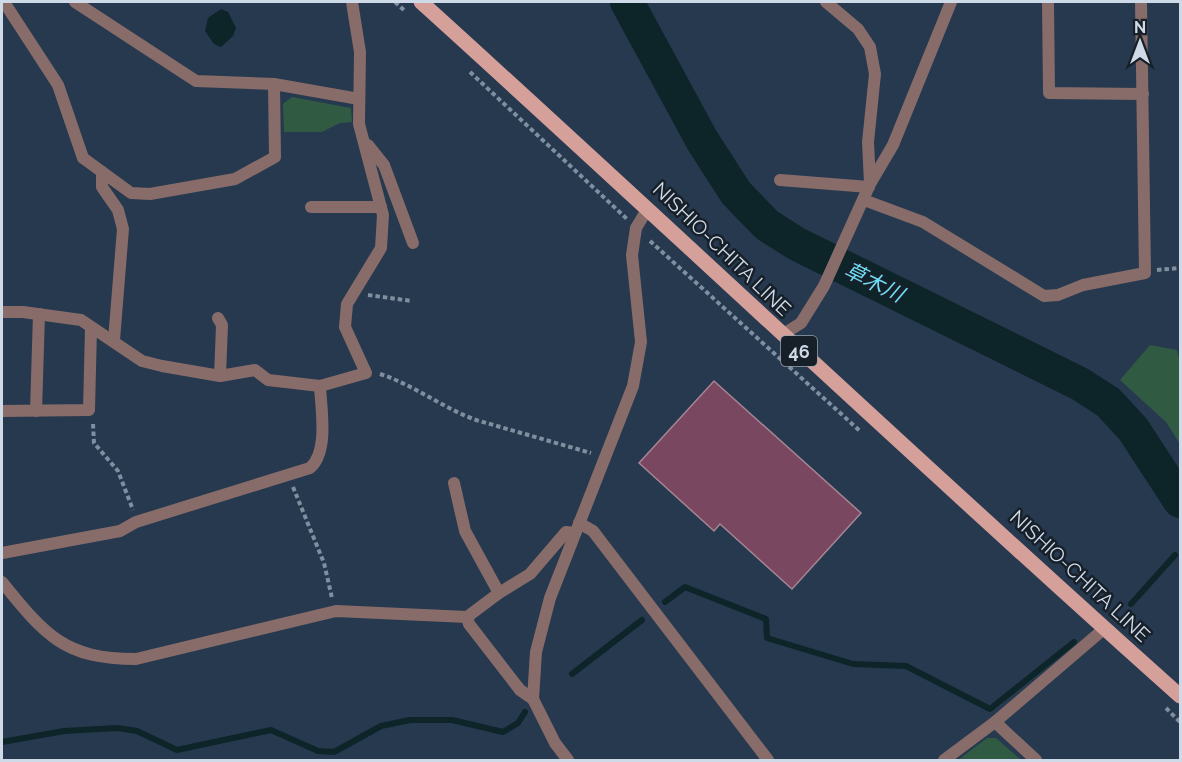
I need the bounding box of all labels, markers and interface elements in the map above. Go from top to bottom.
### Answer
north arrow [1110,12,1170,72]
text: N [1134,18,1146,37]
street label: NISHIO-CHITA LINE [648,177,796,321]
water label: 草木川 [840,257,910,308]
road number: 46 [781,336,817,366]
street label: NISHIO-CHITA LINE [1005,505,1155,647]

